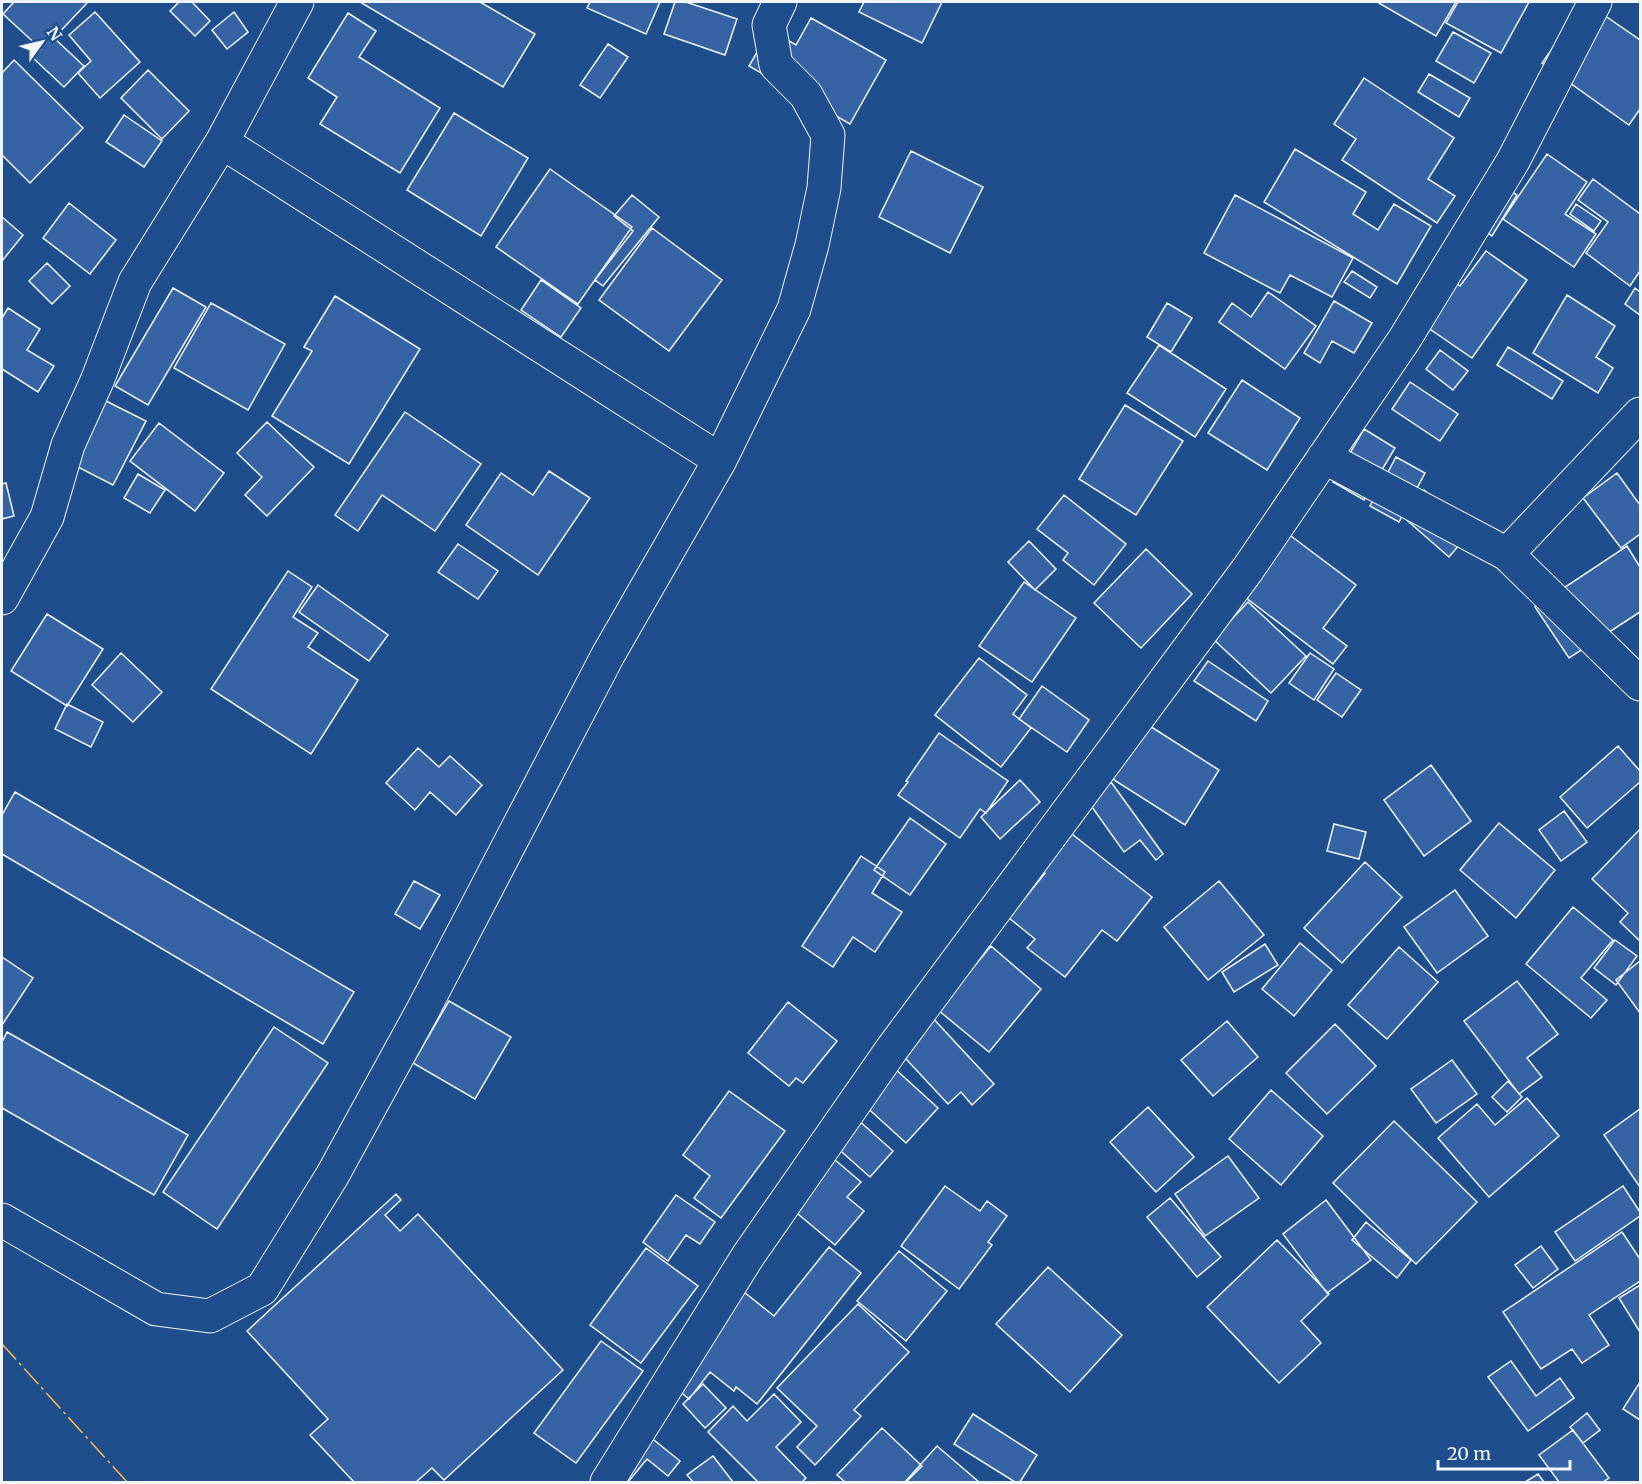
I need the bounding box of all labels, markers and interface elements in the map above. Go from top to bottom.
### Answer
north arrow [12,12,72,72]
text: N [43,23,66,45]
scale bar [1438,1433,1570,1471]
text: 20 m [1447,1442,1491,1465]

